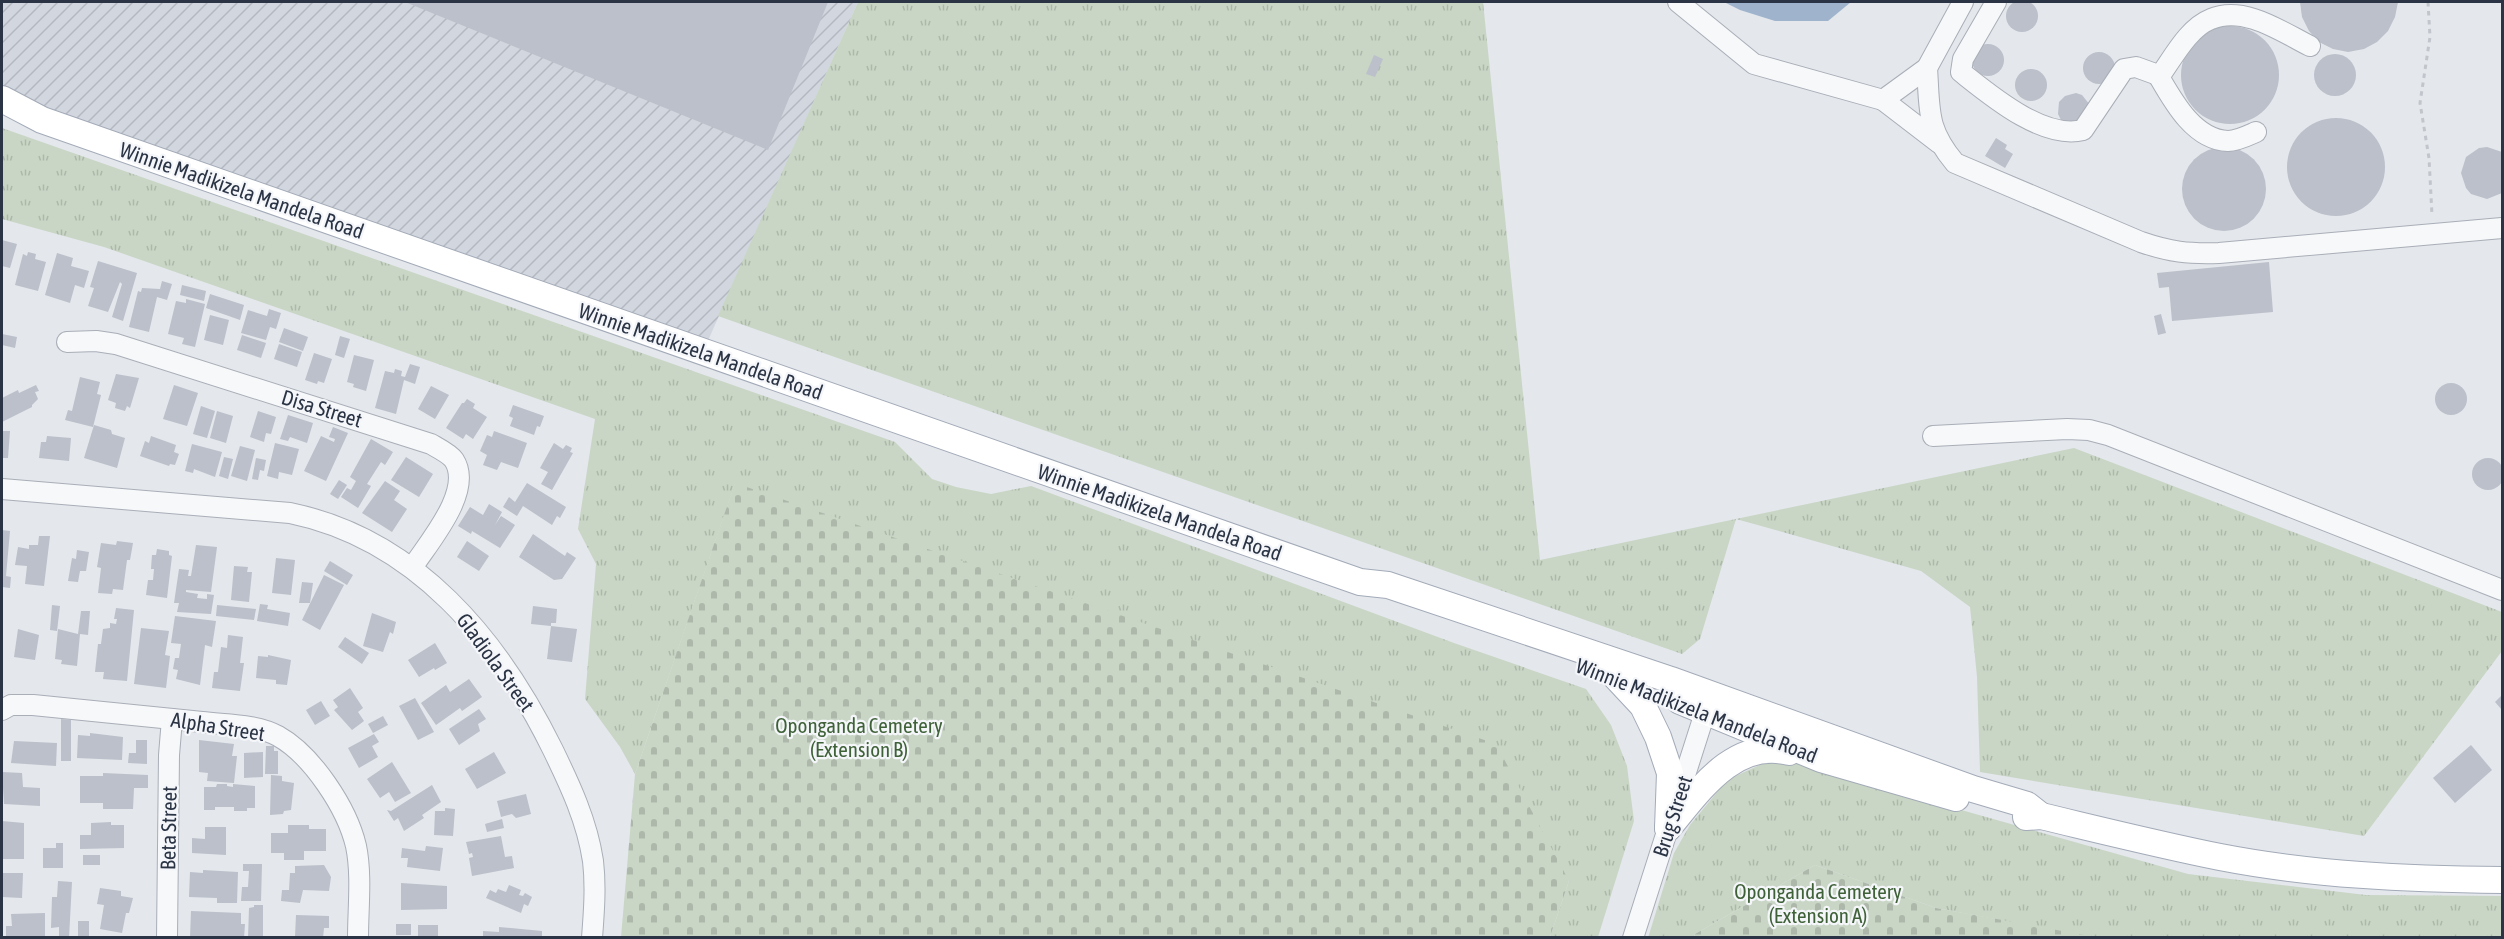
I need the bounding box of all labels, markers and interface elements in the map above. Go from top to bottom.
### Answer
street label: Winnie Madikizela Mandela Road [117,137,367,243]
street label: Winnie Madikizela Mandela Road [576,298,826,404]
street label: Disa Street [279,384,365,432]
street label: Winnie Madikizela Mandela Road [1035,459,1285,565]
street label: Gladiola Street [452,608,540,716]
street label: Winnie Madikizela Mandela Road [1573,653,1821,767]
street label: Alpha Street [169,707,267,745]
park label: Oponganda Cemetery (Extension B) [775,713,943,761]
street label: Brug Street [1648,772,1696,860]
street label: Beta Street [155,786,181,870]
park label: Oponganda Cemetery (Extension A) [1734,879,1902,927]

